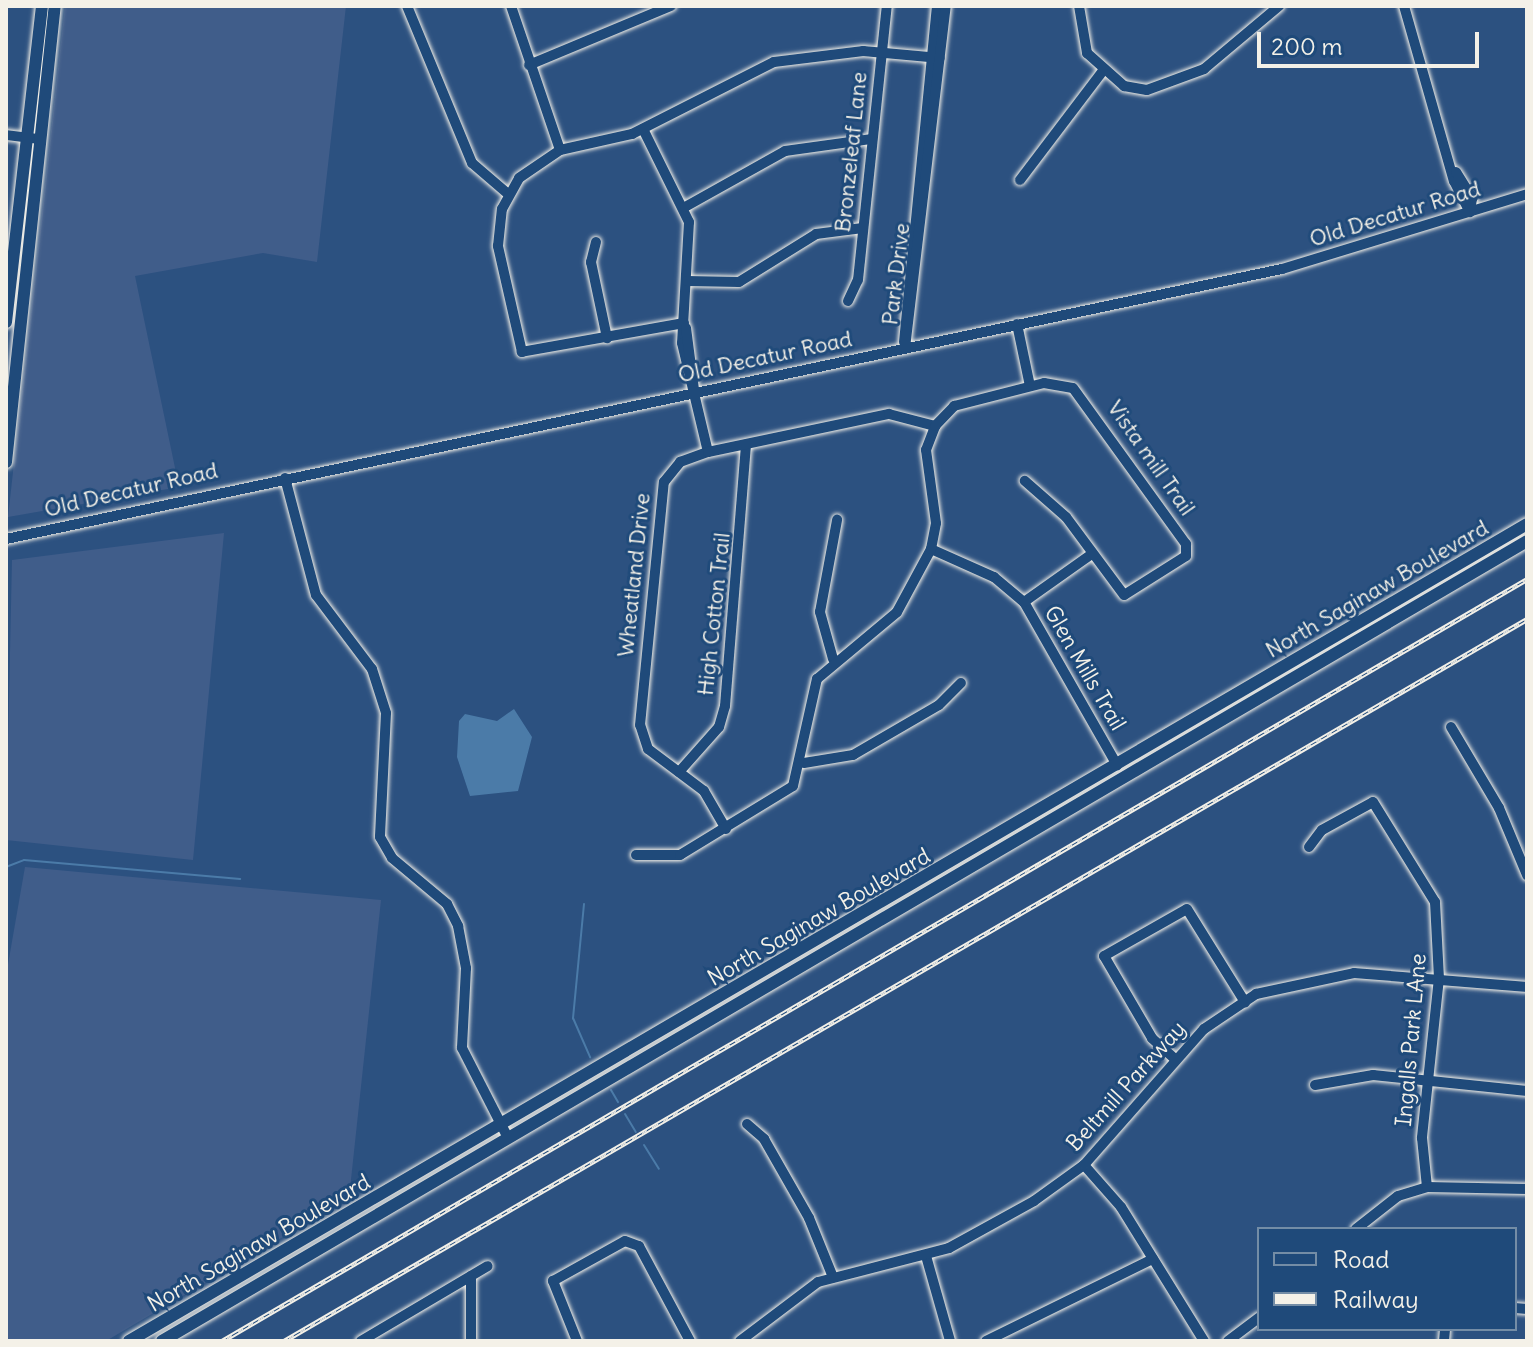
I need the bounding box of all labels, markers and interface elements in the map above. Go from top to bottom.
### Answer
scale bar [1261,16,1483,66]
text: 200 m [1271,31,1343,61]
street label: Bronzeleaf Lane [829,71,873,233]
street label: Old Decatur Road [1306,175,1484,253]
street label: Park Drive [877,221,915,327]
street label: Old Decatur Road [676,326,854,388]
street label: Vista mill Trail [1102,395,1200,521]
street label: Old Decatur Road [42,457,220,523]
street label: Wheatland Drive [612,492,656,658]
street label: North Saginaw Boulevard [1261,514,1493,664]
street label: High Cotton Trail [692,531,736,697]
street label: Glen Mills Trail [1039,601,1131,735]
street label: North Saginaw Boulevard [703,842,935,992]
street label: Ingalls Park LAne [1390,952,1432,1128]
street label: Beltmill Parkway [1061,1016,1191,1156]
street label: North Saginaw Boulevard [143,1168,375,1318]
legend [1257,1227,1517,1331]
text: Road [1333,1244,1389,1274]
text: Railway [1333,1284,1419,1314]

